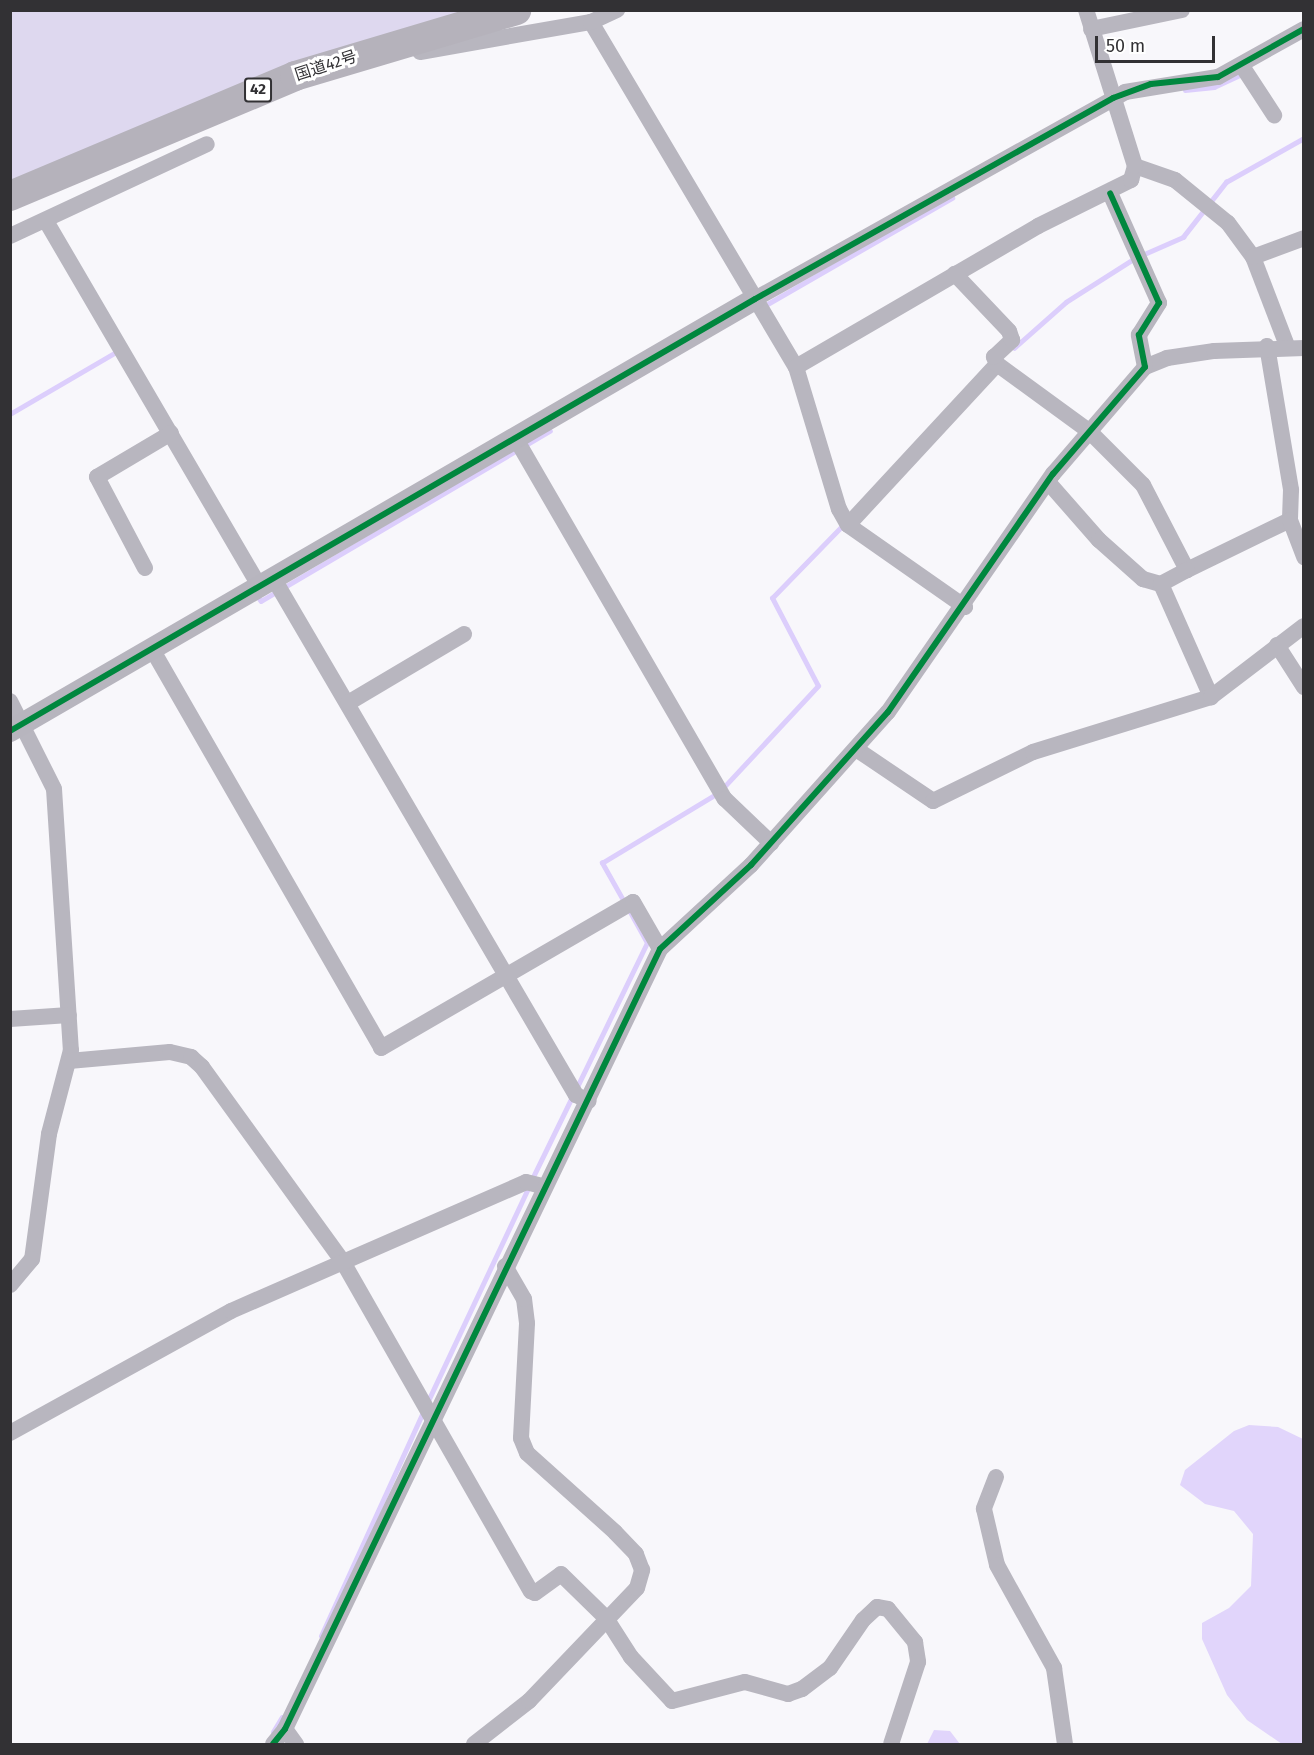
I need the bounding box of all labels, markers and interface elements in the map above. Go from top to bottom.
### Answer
scale bar [1098,24,1218,62]
text: 50 m [1106,35,1145,57]
street label: 国道42号 [293,47,359,85]
road number: 42 [243,78,273,102]

